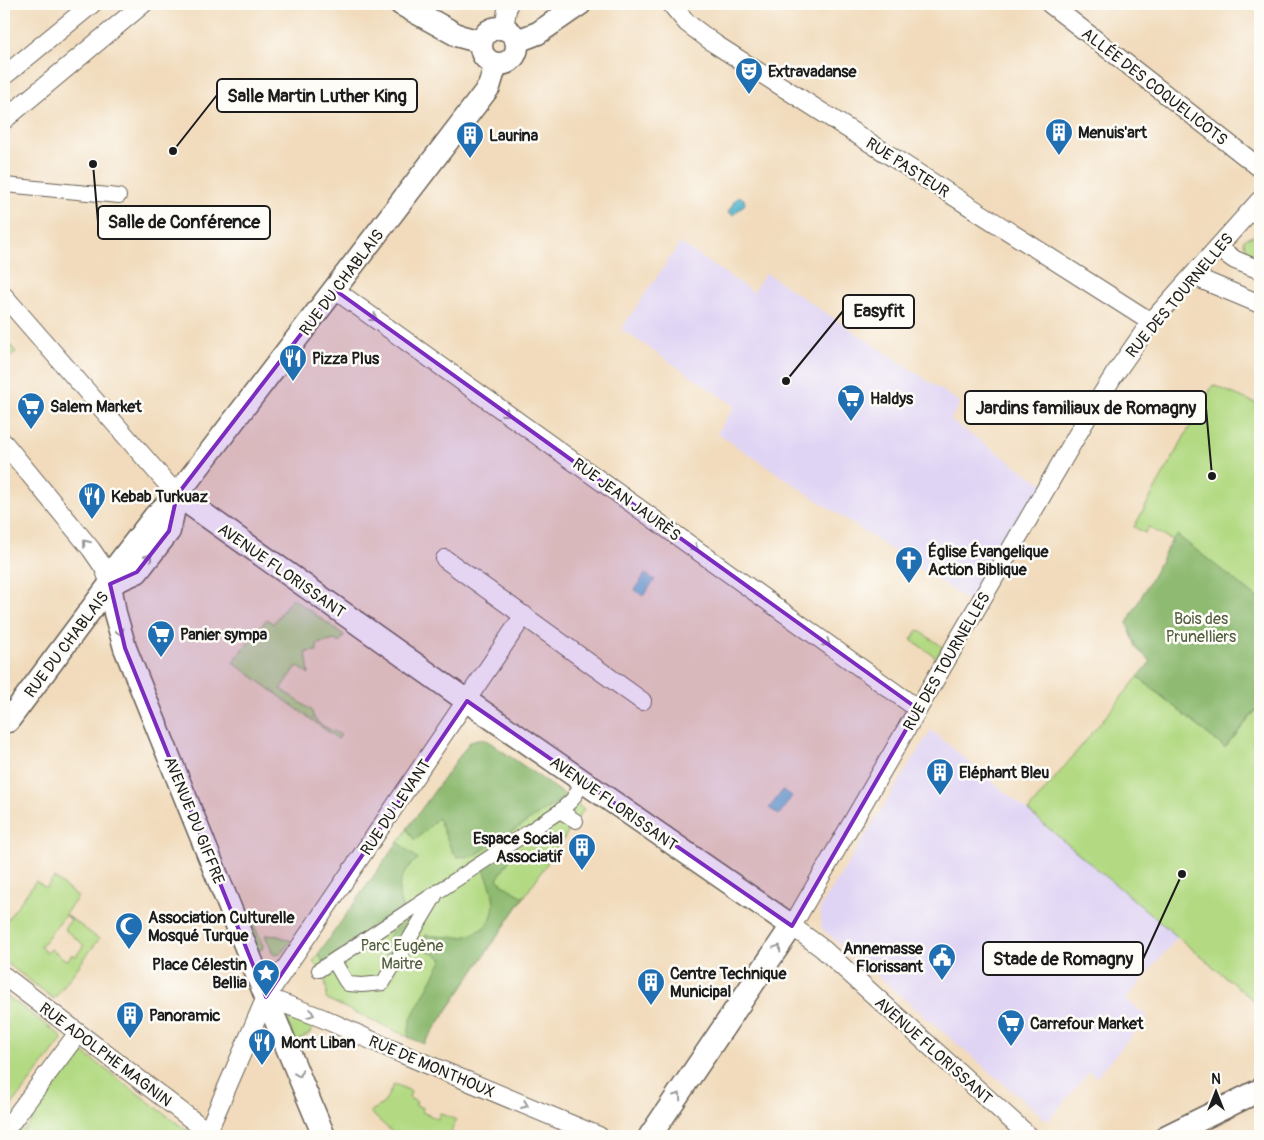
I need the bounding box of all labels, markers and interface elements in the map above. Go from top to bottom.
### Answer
street label: ALLÉE DES COQUELICOTS [1077,24,1231,150]
theatre icon: Extravadanse [734,56,764,95]
place label: Extravadanse [768,62,857,82]
callout: Salle Martin Luther King [217,79,417,112]
text: Salle Martin Luther King [227,85,407,108]
building icon: Menuis'art [1044,117,1074,156]
building icon: Laurina [455,120,485,159]
place label: Menuis'art [1078,123,1148,143]
place label: Laurina [489,126,539,146]
street label: RUE PASTEUR [862,133,953,202]
callout: Salle de Conférence [98,206,270,239]
text: Salle de Conférence [108,211,261,234]
street label: RUE DU CHABLAIS [295,225,388,340]
street label: RUE DES TOURNELLES [1122,229,1238,362]
callout: Easyfit [843,295,914,328]
text: Easyfit [853,300,905,323]
one-way arrow [368,312,378,321]
restaurant icon: Pizza Plus [278,343,308,382]
place label: Pizza Plus [312,349,380,369]
supermarket icon: Haldys [836,383,866,422]
place label: Haldys [870,389,914,409]
supermarket icon: Salem Market [16,391,46,430]
callout: Jardins familiaux de Romagny [965,391,1206,424]
place label: Salem Market [50,397,142,417]
text: Jardins familiaux de Romagny [976,397,1197,420]
one-way arrow [500,407,510,416]
street label: RUE JEAN JAURÈS [569,453,685,546]
restaurant icon: Kebab Turkuaz [77,481,107,520]
place label: Kebab Turkuaz [111,487,208,507]
street label: AVENUE FLORISSANT [214,519,349,622]
one-way arrow [82,539,91,548]
place label: Église Évangelique Action Biblique [928,541,1049,580]
one-way arrow [689,542,699,551]
church icon: Église Évangelique Action Biblique [894,545,924,584]
one-way arrow [143,553,152,562]
street label: RUE DU CHABLAIS [20,587,113,702]
street label: RUE DES TOURNELLES [899,589,995,734]
park label: Bois des Prunelliers [1166,609,1236,647]
supermarket icon: Panier sympa [146,619,176,658]
place label: Panier sympa [180,625,268,645]
one-way arrow [115,627,125,635]
one-way arrow [821,637,831,646]
street label: AVENUE FLORISSANT [546,752,681,855]
street label: AVENUE DU GIFFRE [159,754,229,887]
street label: RUE DU LEVANT [356,756,435,859]
building icon: Eléphant Bleu [925,757,955,796]
place label: Eléphant Bleu [959,763,1049,783]
place label: Espace Social Associatif [473,829,563,867]
building icon: Espace Social Associatif [567,832,597,871]
place label: Association Culturelle Mosqué Turque [148,908,296,946]
mosque icon: Association Culturelle Mosqué Turque [114,911,144,950]
park label: Parc Eugène Maitre [361,936,444,974]
place label: Annemasse Florissant [843,939,924,977]
public building icon: Annemasse Florissant [927,942,957,981]
callout: Stade de Romagny [983,942,1143,975]
one-way arrow [772,945,781,954]
text: Stade de Romagny [993,948,1133,971]
place label: Place Célestin Bellia [152,955,248,993]
place icon: Place Célestin Bellia [251,958,281,997]
place label: Centre Technique Municipal [670,964,787,1002]
building icon: Centre Technique Municipal [636,967,666,1006]
street label: AVENUE FLORISSANT [871,993,996,1109]
street label: RUE ADOLPHE MAGNIN [35,998,176,1111]
building icon: Panoramic [115,1000,145,1039]
place label: Panoramic [149,1006,220,1026]
one-way arrow [306,1008,315,1018]
supermarket icon: Carrefour Market [996,1008,1026,1047]
place label: Carrefour Market [1030,1014,1144,1034]
restaurant icon: Mont Liban [247,1027,277,1066]
street label: RUE DE MONTHOUX [366,1031,498,1102]
place label: Mont Liban [281,1033,356,1053]
north arrow [1192,1068,1242,1118]
one-way arrow [292,1069,303,1078]
text: N [1211,1071,1221,1088]
one-way arrow [672,1092,681,1102]
one-way arrow [520,1099,529,1110]

